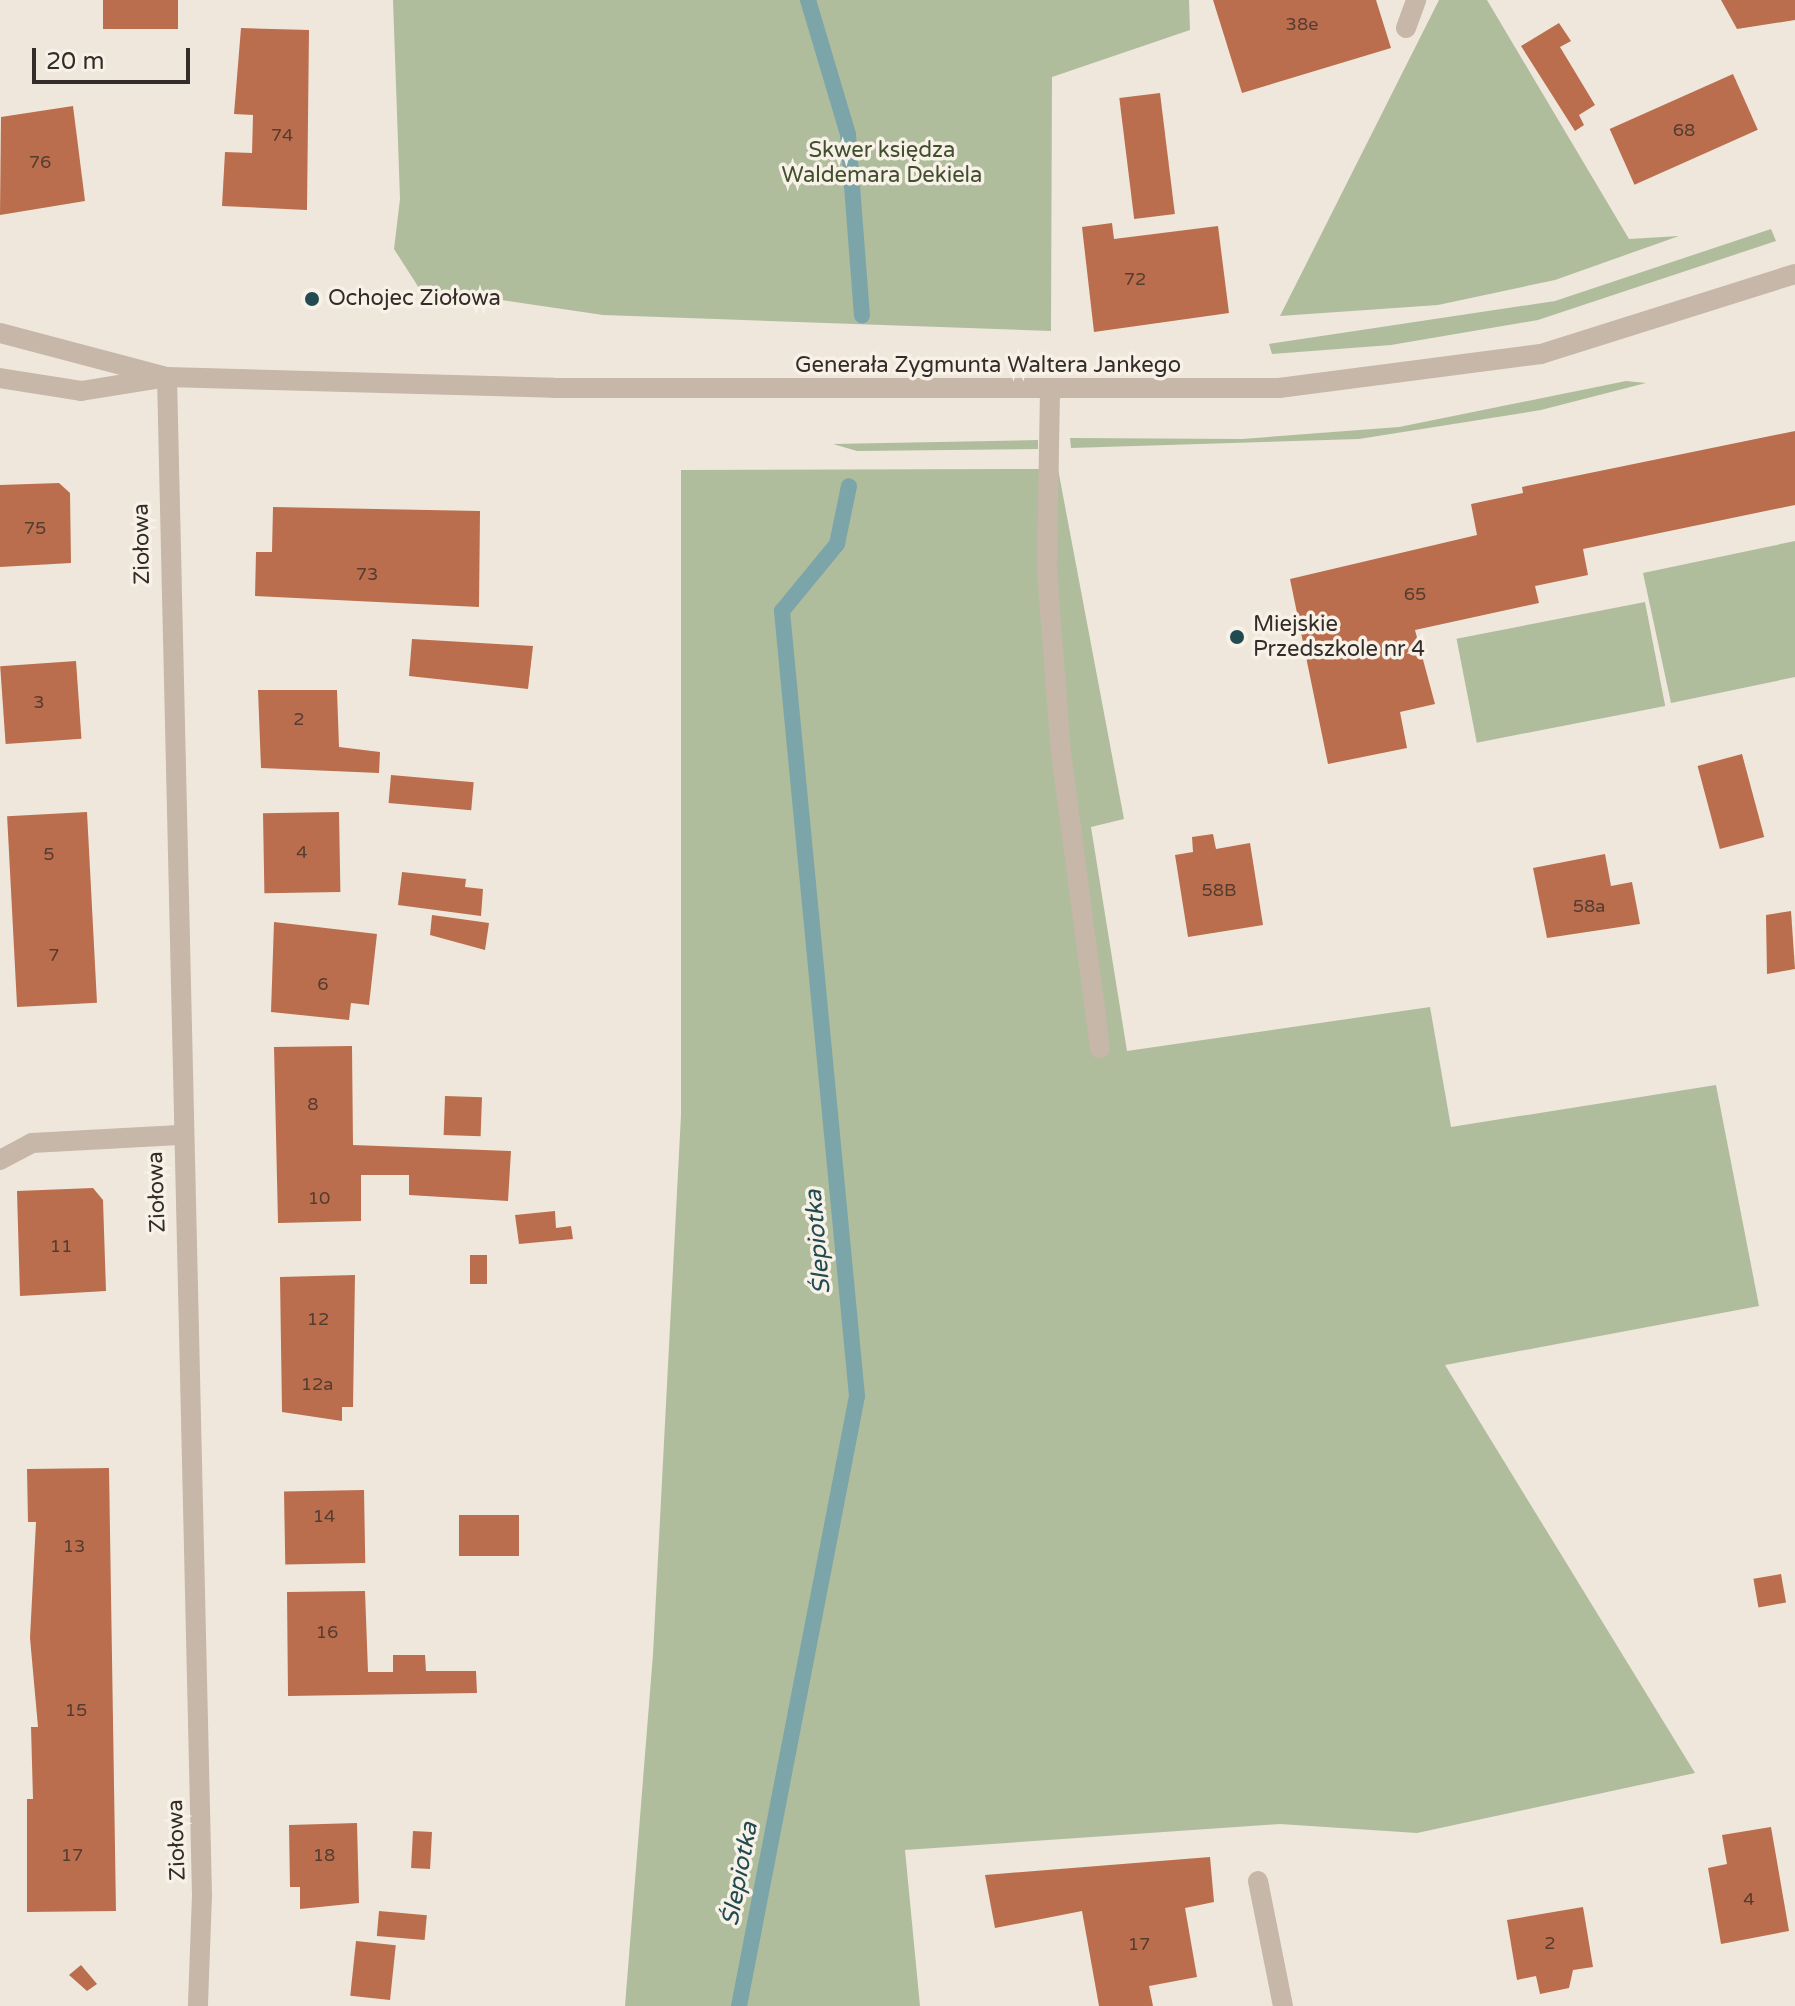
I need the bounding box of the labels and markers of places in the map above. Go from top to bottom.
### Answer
place label: Ochojec Ziołowa [328,286,501,312]
marker: Ochojec Ziołowa [303,290,321,308]
place label: Miejskie Przedszkole nr 4 [1253,611,1425,662]
marker: Miejskie Przedszkole nr 4 [1228,628,1246,646]

